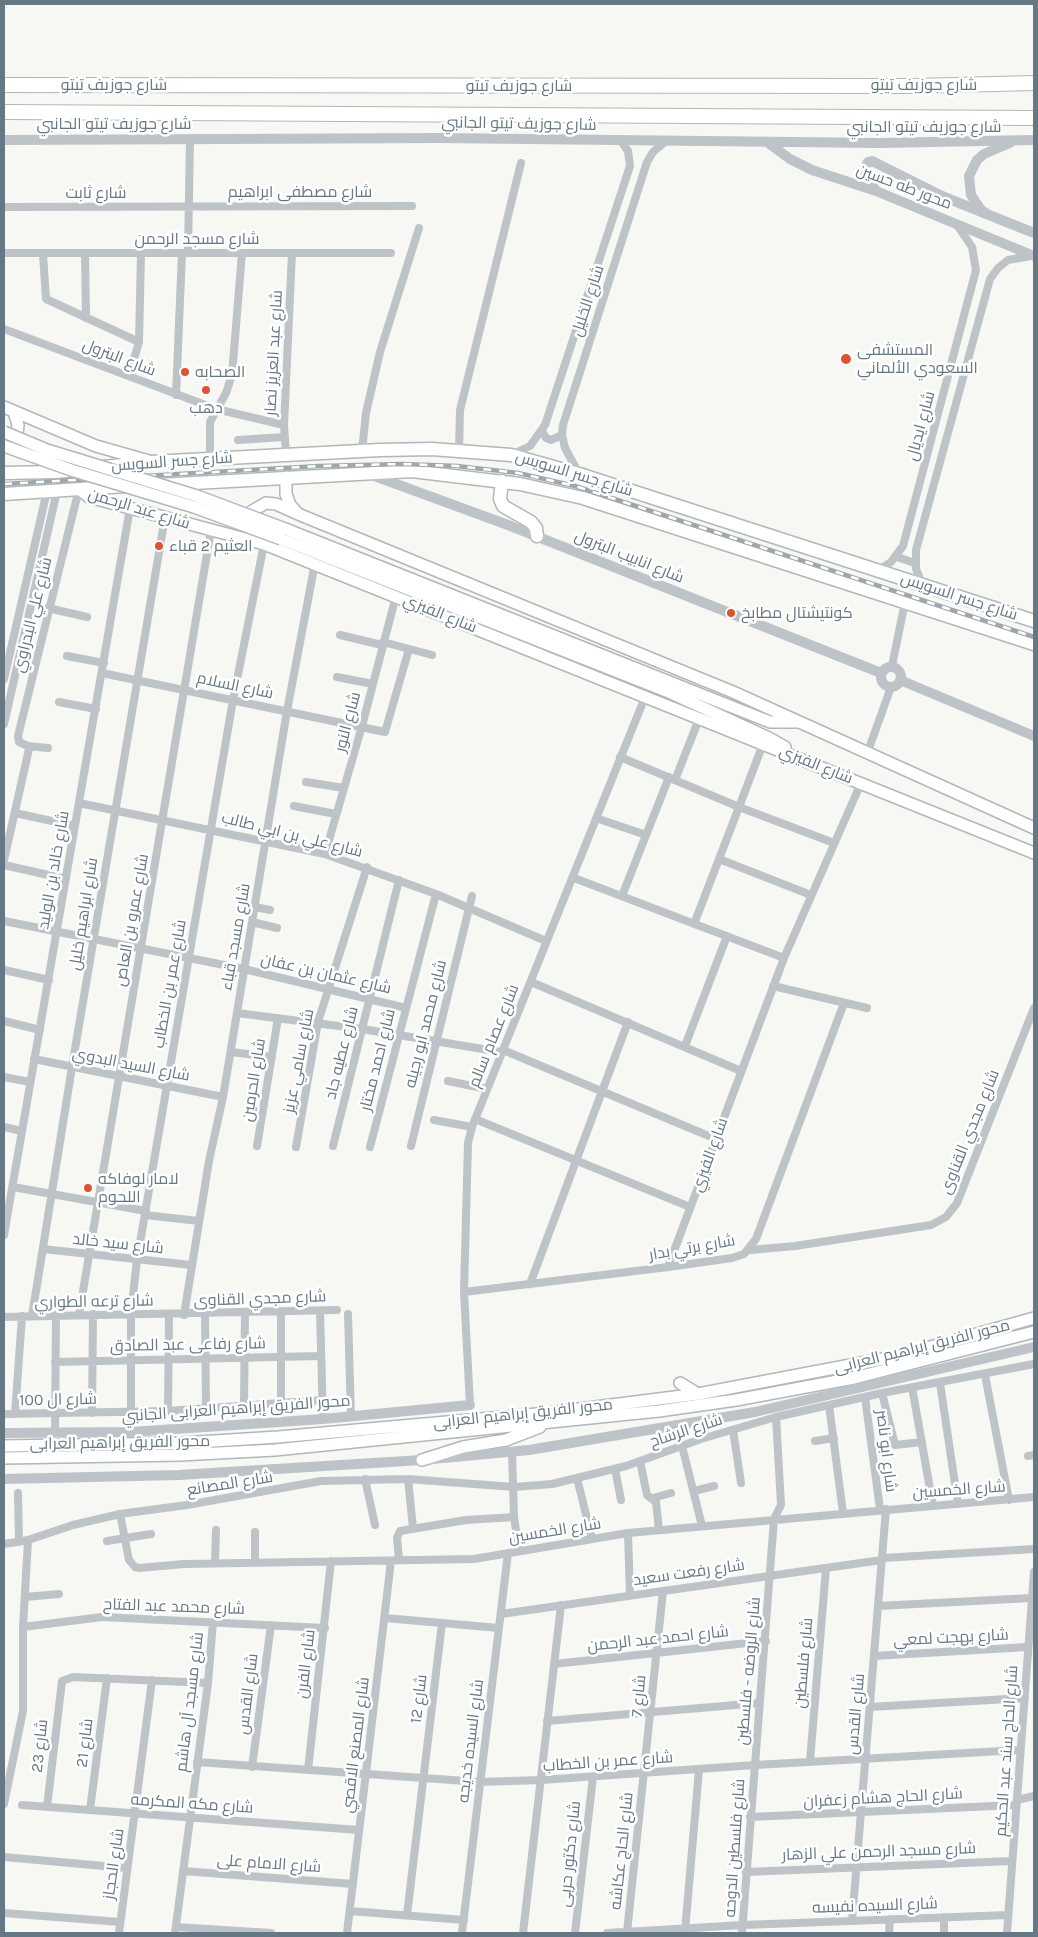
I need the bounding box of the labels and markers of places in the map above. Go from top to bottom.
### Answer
place label: المستشفى السعودي الألماني [857,340,978,378]
marker: المستشفى السعودي الألماني [839,352,853,366]
place label: الصحابه [195,362,245,382]
marker: الصحابه [179,366,191,378]
marker: دهب [200,384,212,396]
place label: دهب [189,398,223,418]
place label: العثيم 2 قباء [169,536,253,556]
marker: العثيم 2 قباء [153,540,165,552]
place label: كونتيشتال مطابخ [741,603,853,623]
marker: كونتيشتال مطابخ [725,607,737,619]
place label: لامار لوفاكه اللحوم [98,1169,179,1207]
marker: لامار لوفاكه اللحوم [82,1182,94,1194]

